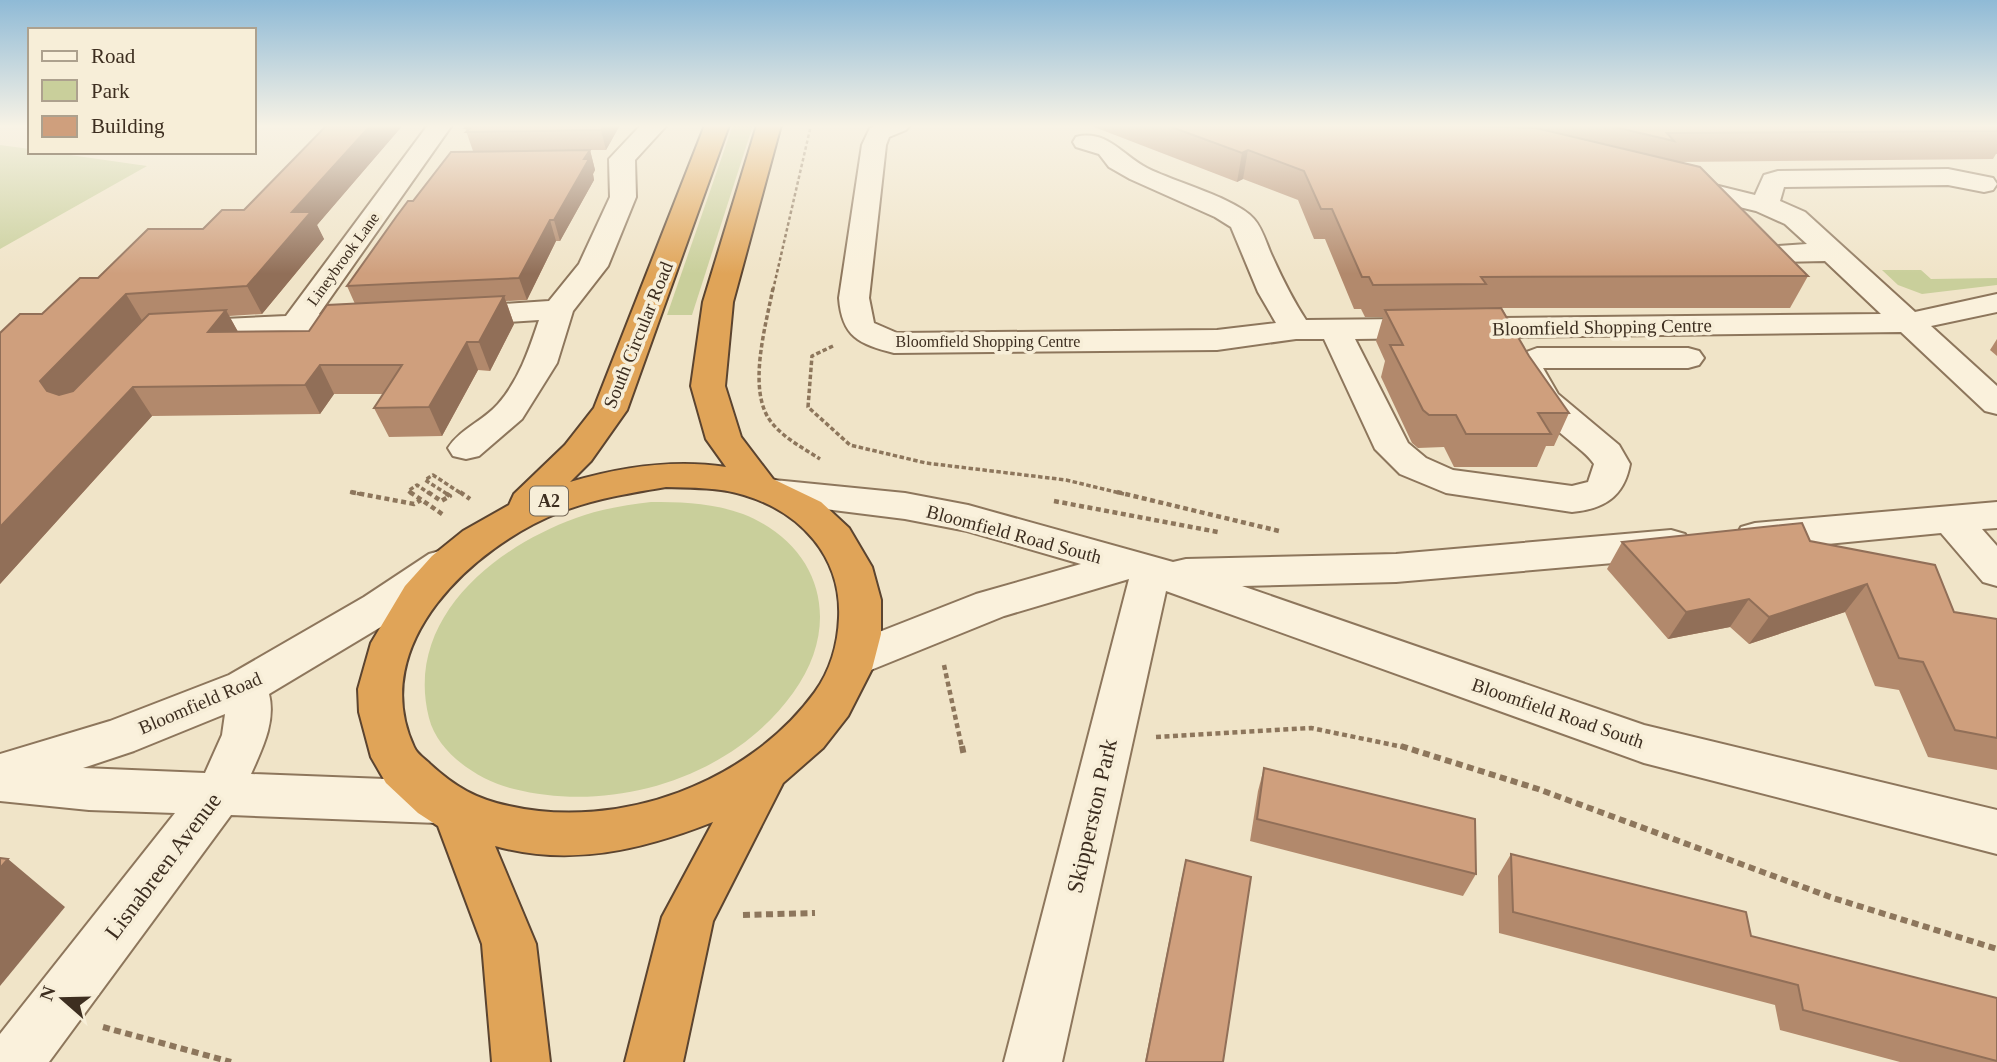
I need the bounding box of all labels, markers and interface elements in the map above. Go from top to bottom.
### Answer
legend [28,28,256,154]
text: Road [91,44,136,68]
text: Park [91,79,130,103]
text: Building [91,114,165,138]
street label: Lineybrook Lane [304,209,383,309]
street label: South Circular Road [599,258,677,411]
street label: Bloomfield Shopping Centre [1492,315,1712,339]
street label: Bloomfield Shopping Centre [896,333,1080,351]
road number: A2 [530,486,568,516]
street label: Bloomfield Road South [924,500,1104,568]
street label: Bloomfield Road [135,667,265,738]
street label: Bloomfield Road South [1469,674,1647,752]
street label: Skipperston Park [1062,736,1122,896]
street label: Lisnabreen Avenue [100,788,226,944]
north arrow [28,964,98,1034]
text: N [35,983,60,1003]

